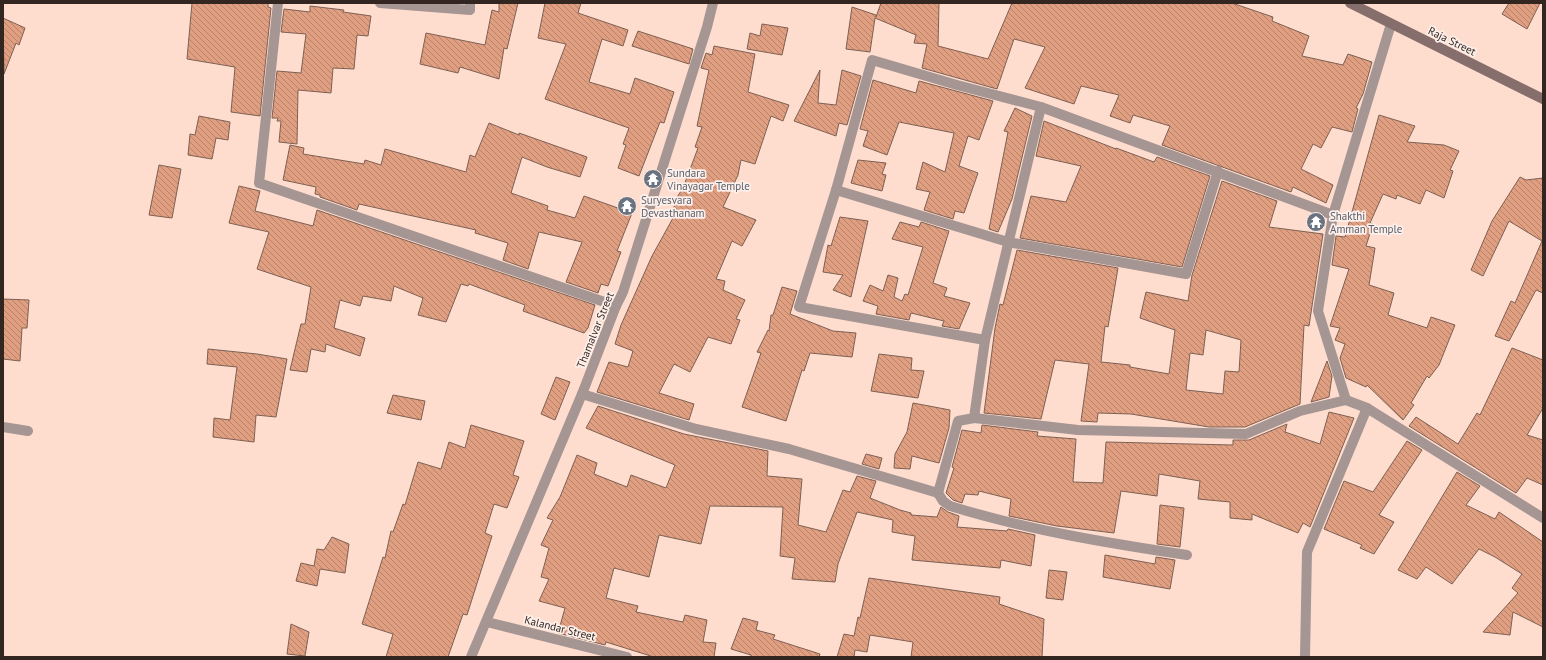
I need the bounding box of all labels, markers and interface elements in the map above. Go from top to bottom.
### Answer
street label: Raja Street [1426,23,1478,59]
place label: Sundara Vinayagar Temple [666,166,750,193]
temple icon: Sundara Vinayagar Temple [642,168,664,190]
place label: Suryesvara Devasthanam [641,193,705,220]
temple icon: Suryesvara Devasthanam [616,195,638,217]
place label: Shakthi Amman Temple [1330,209,1403,236]
temple icon: Shakthi Amman Temple [1305,211,1327,233]
street label: Thamalvar Street [573,290,617,370]
street label: Kalandar Street [523,612,597,644]

